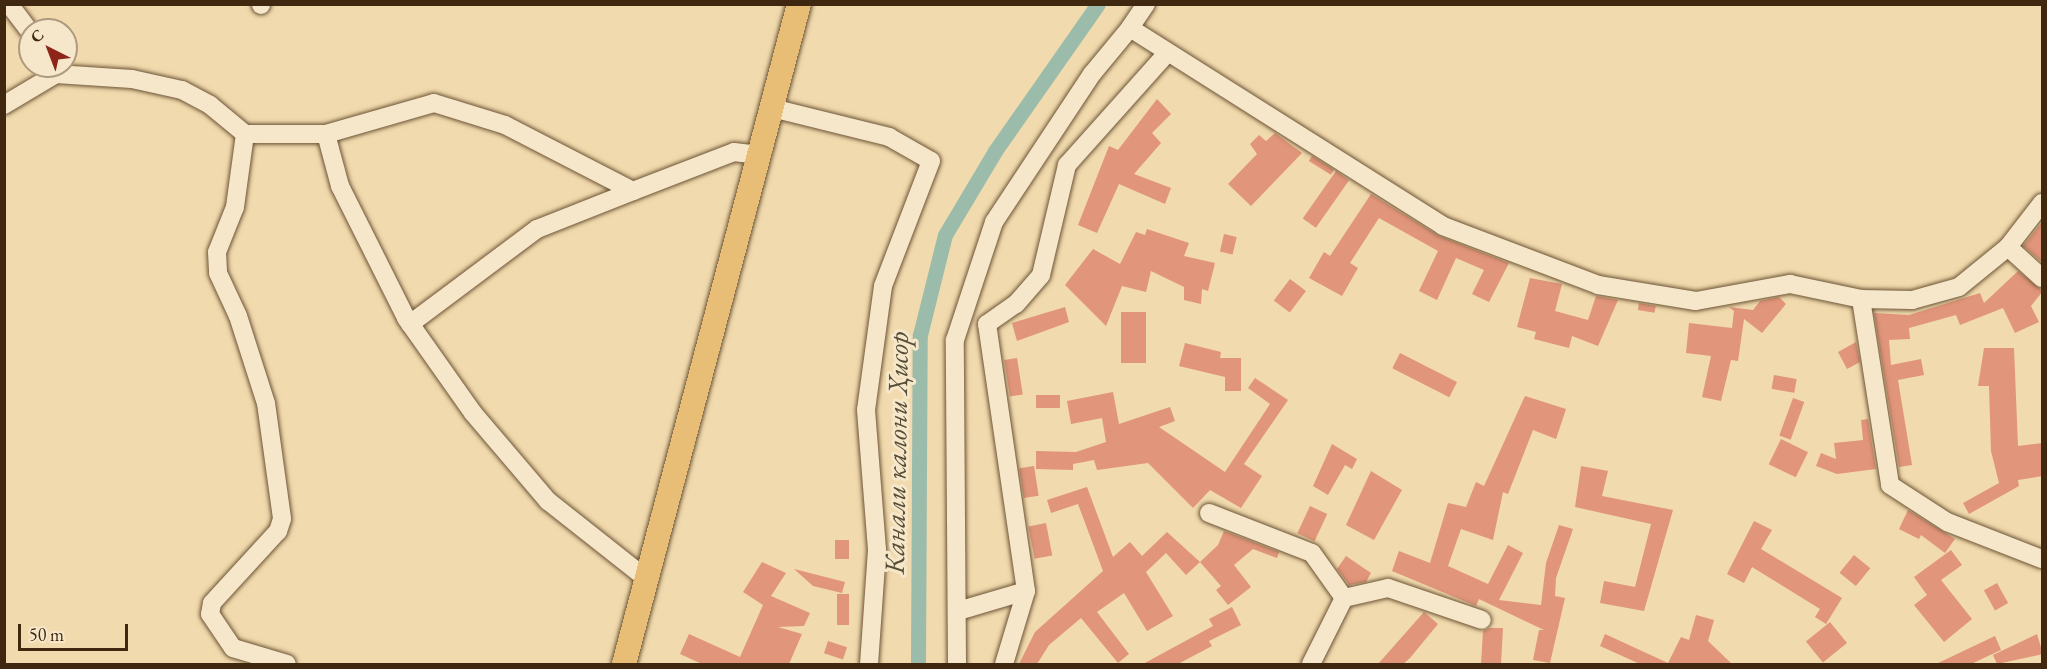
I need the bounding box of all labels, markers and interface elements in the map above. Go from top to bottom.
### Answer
north arrow [18,18,78,78]
text: С [26,24,48,47]
water label: Канали калони Ҳисор [877,331,915,575]
scale bar [21,612,130,650]
text: 50 m [29,623,64,646]

